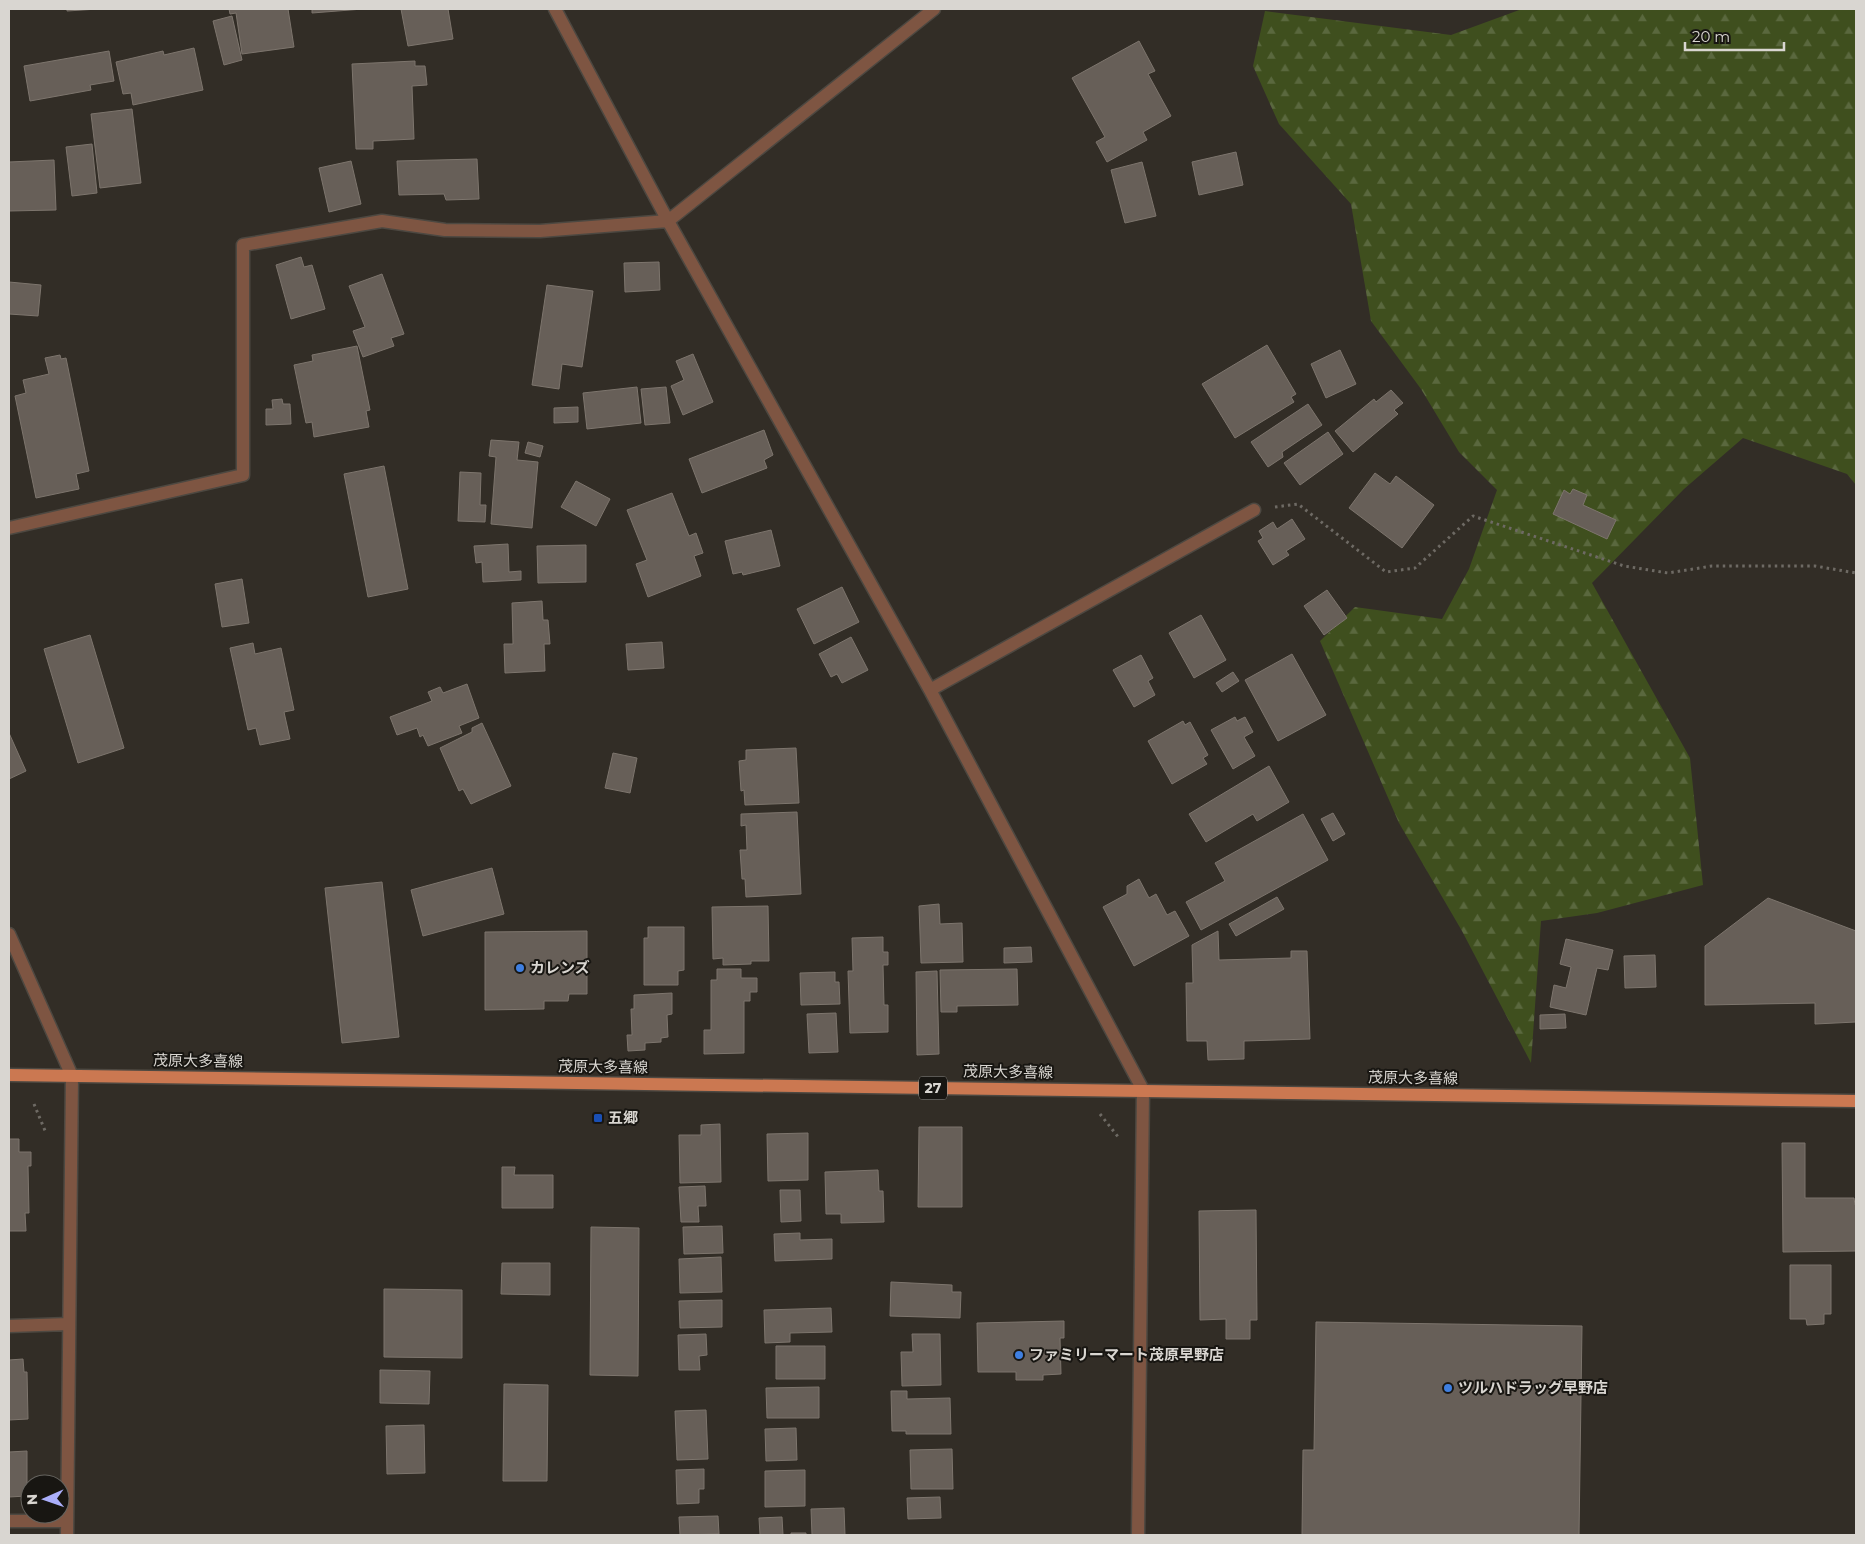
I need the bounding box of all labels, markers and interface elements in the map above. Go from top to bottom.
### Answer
scale bar [1685,20,1784,52]
text: 20 m [1692,27,1730,46]
place label: カレンズ [530,958,590,977]
marker: カレンズ [514,962,526,974]
street label: 茂原大多喜線 [153,1050,243,1071]
street label: 茂原大多喜線 [558,1056,648,1077]
street label: 茂原大多喜線 [963,1061,1053,1082]
street label: 茂原大多喜線 [1368,1067,1458,1088]
road number: 27 [919,1076,947,1100]
place label: 五郷 [608,1108,638,1127]
marker: 五郷 [592,1112,604,1124]
place label: ファミリーマート茂原早野店 [1029,1345,1224,1364]
marker: ファミリーマート茂原早野店 [1013,1349,1025,1361]
place label: ツルハドラッグ早野店 [1458,1378,1608,1397]
marker: ツルハドラッグ早野店 [1442,1382,1454,1394]
north arrow [20,1474,70,1524]
text: N [23,1493,41,1505]

